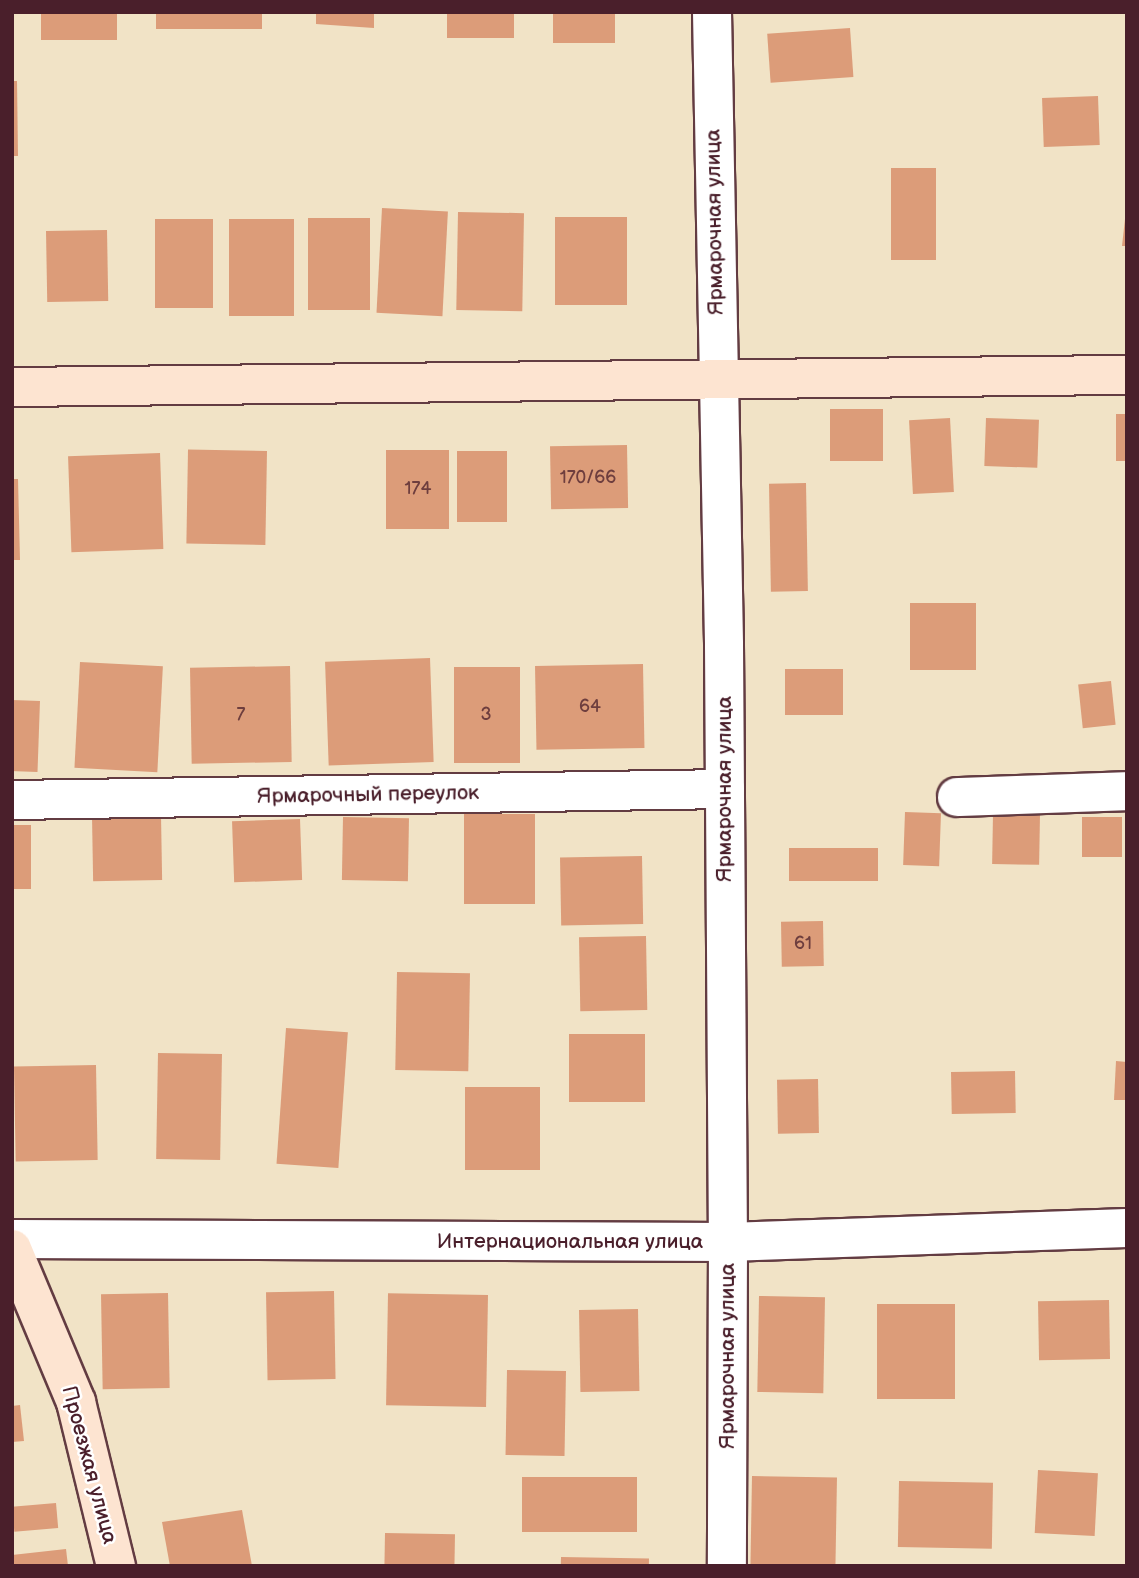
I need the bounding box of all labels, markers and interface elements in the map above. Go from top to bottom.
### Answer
street label: Ярмарочная улица [701,129,729,315]
house number: 170/66 [560,467,616,489]
house number: 174 [405,478,431,500]
house number: 64 [579,696,601,718]
street label: Ярмарочная улица [712,696,738,882]
house number: 7 [237,704,245,726]
house number: 3 [480,704,492,726]
street label: Ярмарочный переулок [257,780,479,810]
house number: 61 [794,933,812,955]
street label: Интернациональная улица [437,1229,703,1255]
street label: Ярмарочная улица [715,1263,741,1449]
street label: Проезжая улица [56,1383,122,1547]

